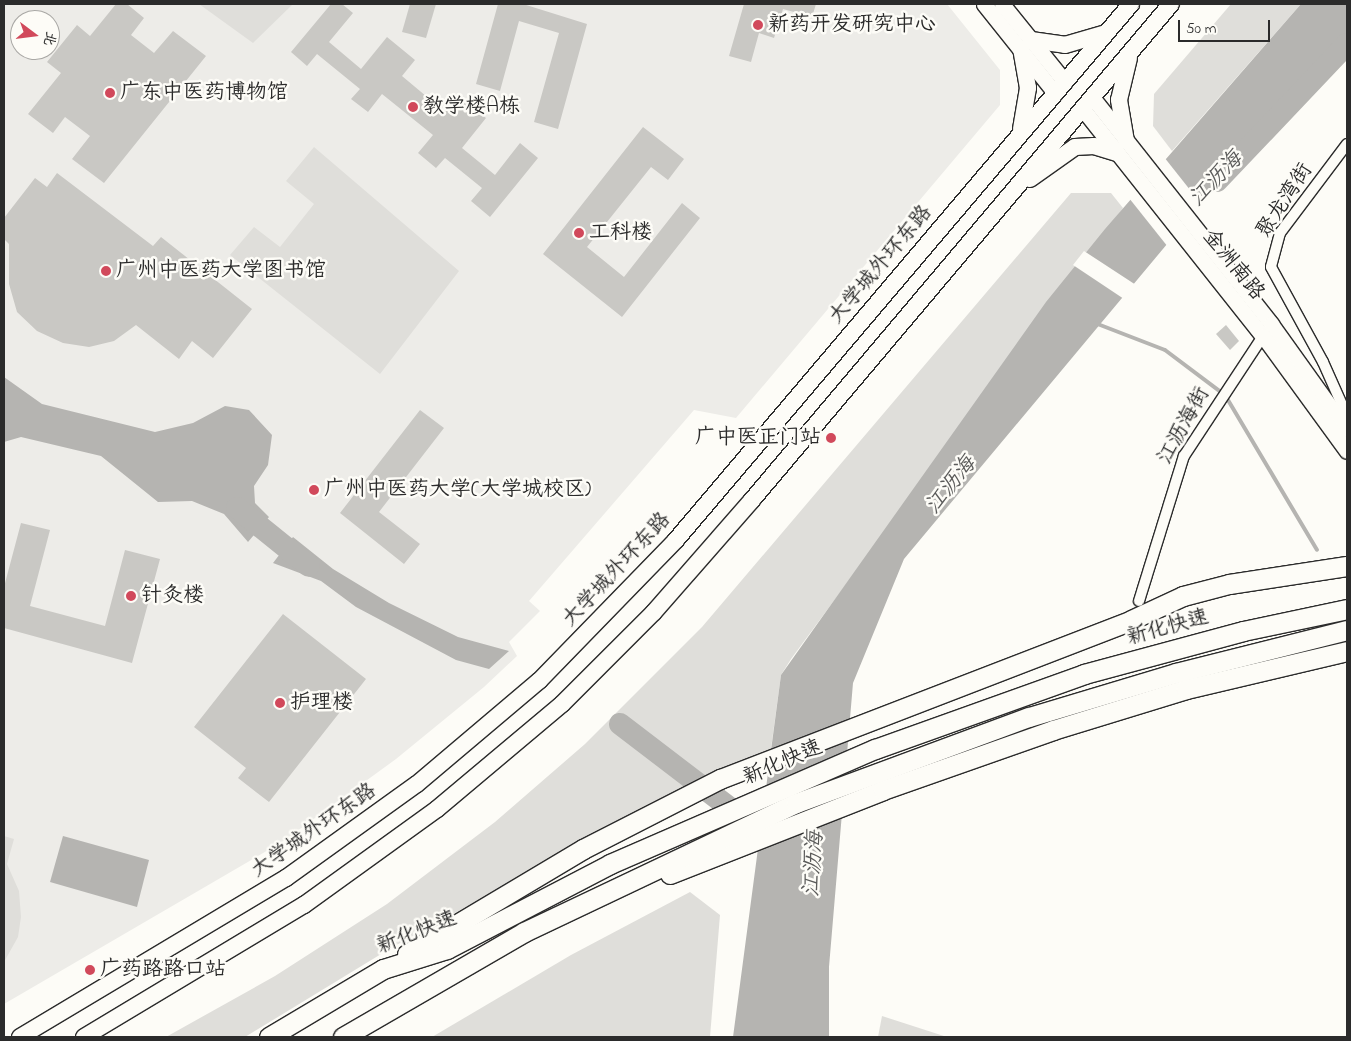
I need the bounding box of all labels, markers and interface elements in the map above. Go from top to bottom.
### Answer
north arrow [10,10,60,60]
scale bar [1181,10,1274,42]
place label: 新药开发研究中心 [768,12,936,38]
text: 50 m [1186,18,1216,40]
marker: 新药开发研究中心 [752,19,764,31]
text: 北 [37,29,61,48]
place label: 广东中医药博物馆 [120,80,288,106]
marker: 广东中医药博物馆 [104,87,116,99]
place label: 教学楼A栋 [423,94,520,120]
marker: 教学楼A栋 [407,101,419,113]
water label: 江沥海 [1185,147,1249,213]
street label: 聚龙湾街 [1252,159,1318,243]
street label: 大学城外环东路 [824,201,938,329]
place label: 工科楼 [589,220,652,246]
street label: 金洲南路 [1197,224,1269,306]
marker: 工科楼 [573,227,585,239]
place label: 广州中医药大学图书馆 [116,258,326,284]
marker: 广州中医药大学图书馆 [100,265,112,277]
street label: 江沥海街 [1153,383,1215,469]
place label: 广中医正门站 [695,425,821,451]
marker: 广中医正门站 [825,432,837,444]
water label: 江沥海 [921,452,983,520]
place label: 广州中医药大学(大学城校区) [324,477,591,503]
marker: 广州中医药大学(大学城校区) [308,484,320,496]
street label: 大学城外环东路 [558,508,676,632]
place label: 针灸楼 [141,583,204,609]
marker: 针灸楼 [125,590,137,602]
street label: 新化快速 [1124,605,1212,651]
place label: 护理楼 [290,690,353,716]
marker: 护理楼 [274,697,286,709]
street label: 新化快速 [739,735,827,791]
street label: 大学城外环东路 [247,779,381,883]
water label: 江沥海 [800,830,830,898]
street label: 新化快速 [373,906,461,960]
place label: 广药路路口站 [100,957,226,983]
marker: 广药路路口站 [84,964,96,976]

